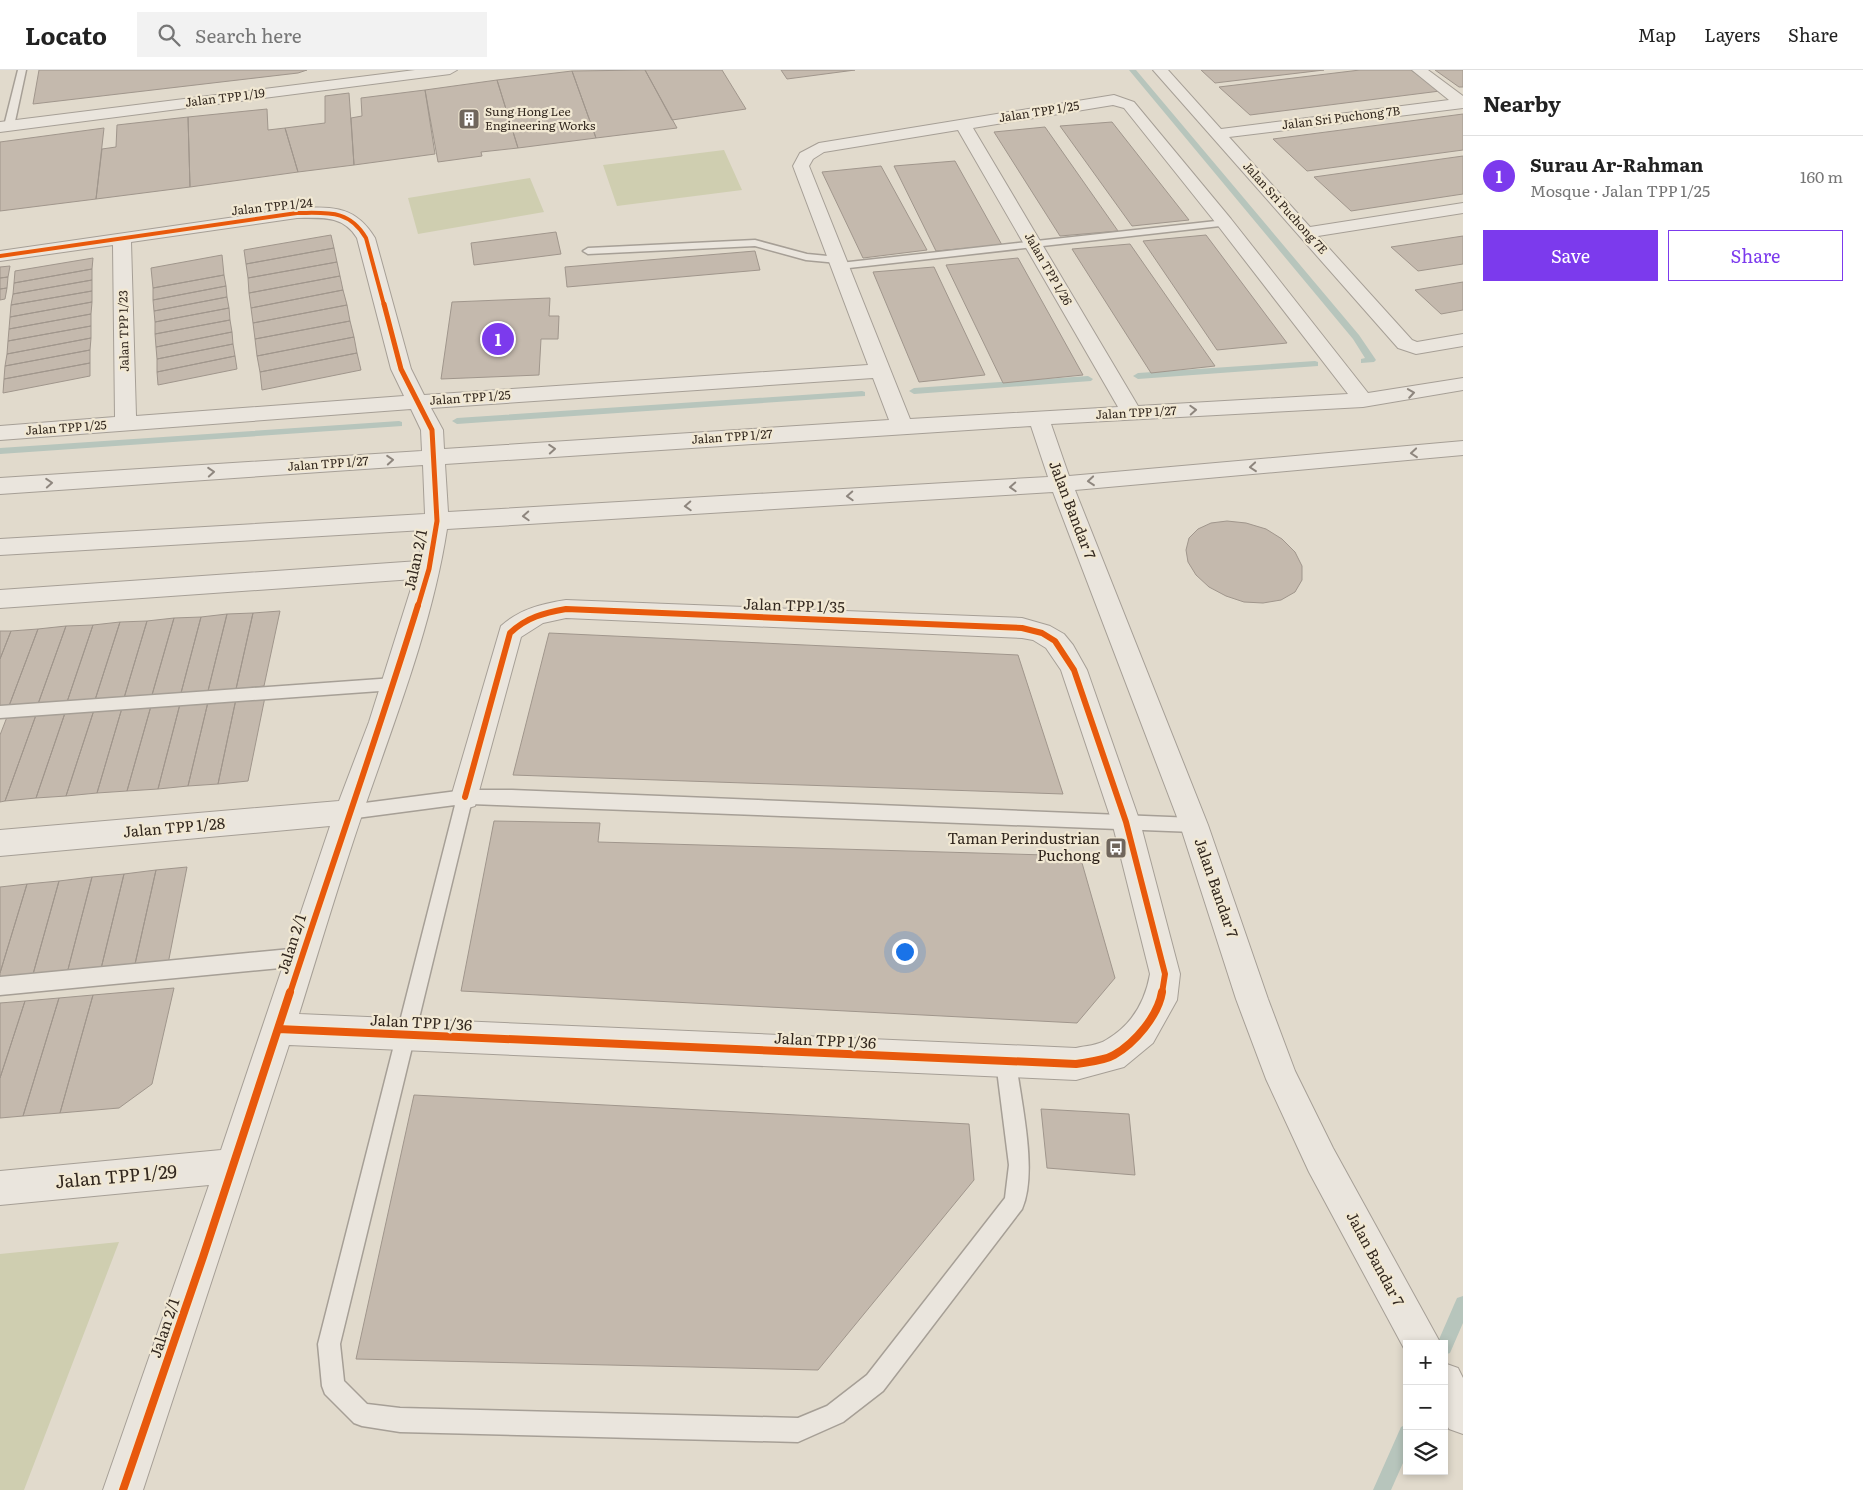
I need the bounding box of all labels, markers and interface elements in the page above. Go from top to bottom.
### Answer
search box [137,12,487,57]
text: Locato [25,17,107,52]
icon: search [155,21,183,49]
text: Search here [195,21,302,49]
text: Map [1638,21,1676,48]
text: Layers [1704,21,1760,48]
text: Share [1788,21,1838,48]
street label: Jalan TPP 1/19 [184,83,266,111]
text: Nearby [1483,87,1561,118]
street label: Jalan TPP 1/25 [997,96,1080,126]
street label: Jalan Sri Puchong 7B [1281,101,1401,133]
place label: Sung Hong Lee Engineering Works [485,102,596,134]
building icon: Sung Hong Lee Engineering Works [457,107,481,131]
text: Surau Ar-Rahman [1530,150,1703,178]
street label: Jalan Sri Puchong 7E [1239,157,1332,258]
text: 1 [1496,164,1502,188]
text: 160 m [1800,164,1843,188]
text: Mosque · Jalan TPP 1/25 [1530,178,1710,202]
street label: Jalan TPP 1/24 [230,193,314,219]
street label: Jalan TPP 1/26 [1021,229,1077,309]
button: Save [1483,230,1658,281]
button: Share [1668,230,1843,281]
street label: Jalan TPP 1/23 [113,290,133,372]
pin: 1 [482,320,514,358]
street label: Jalan TPP 1/25 [429,385,511,409]
one-way arrow [1407,388,1415,398]
street label: Jalan TPP 1/27 [1095,401,1177,423]
one-way arrow [1189,404,1197,415]
street label: Jalan TPP 1/25 [25,415,107,439]
street label: Jalan TPP 1/27 [691,424,773,448]
one-way arrow [549,444,557,455]
one-way arrow [1410,447,1418,458]
street label: Jalan TPP 1/27 [287,451,369,475]
one-way arrow [387,455,395,466]
street label: Jalan Bandar 7 [1044,457,1103,563]
one-way arrow [1248,461,1256,472]
one-way arrow [207,467,215,478]
one-way arrow [1086,475,1094,486]
one-way arrow [45,478,53,489]
one-way arrow [1008,481,1016,492]
one-way arrow [846,491,854,502]
one-way arrow [684,500,692,511]
one-way arrow [522,510,530,521]
street label: Jalan 2/1 [397,527,432,592]
street label: Jalan TPP 1/35 [743,591,846,618]
street label: Jalan TPP 1/28 [122,811,226,842]
place label: Taman Perindustrian Puchong [947,826,1101,866]
street label: Jalan Bandar 7 [1190,834,1245,941]
bus stop icon: Taman Perindustrian Puchong [1104,836,1128,860]
street label: Jalan 2/1 [270,911,311,977]
your location [892,939,918,965]
street label: Jalan TPP 1/36 [369,1007,473,1036]
street label: Jalan TPP 1/36 [773,1025,877,1054]
street label: Jalan TPP 1/29 [54,1157,178,1194]
street label: Jalan Bandar 7 [1342,1207,1411,1310]
street label: Jalan 2/1 [143,1295,185,1361]
map controls [1403,1340,1448,1475]
button: + [1403,1340,1448,1385]
button: − [1403,1385,1448,1430]
button: layers [1403,1430,1448,1475]

